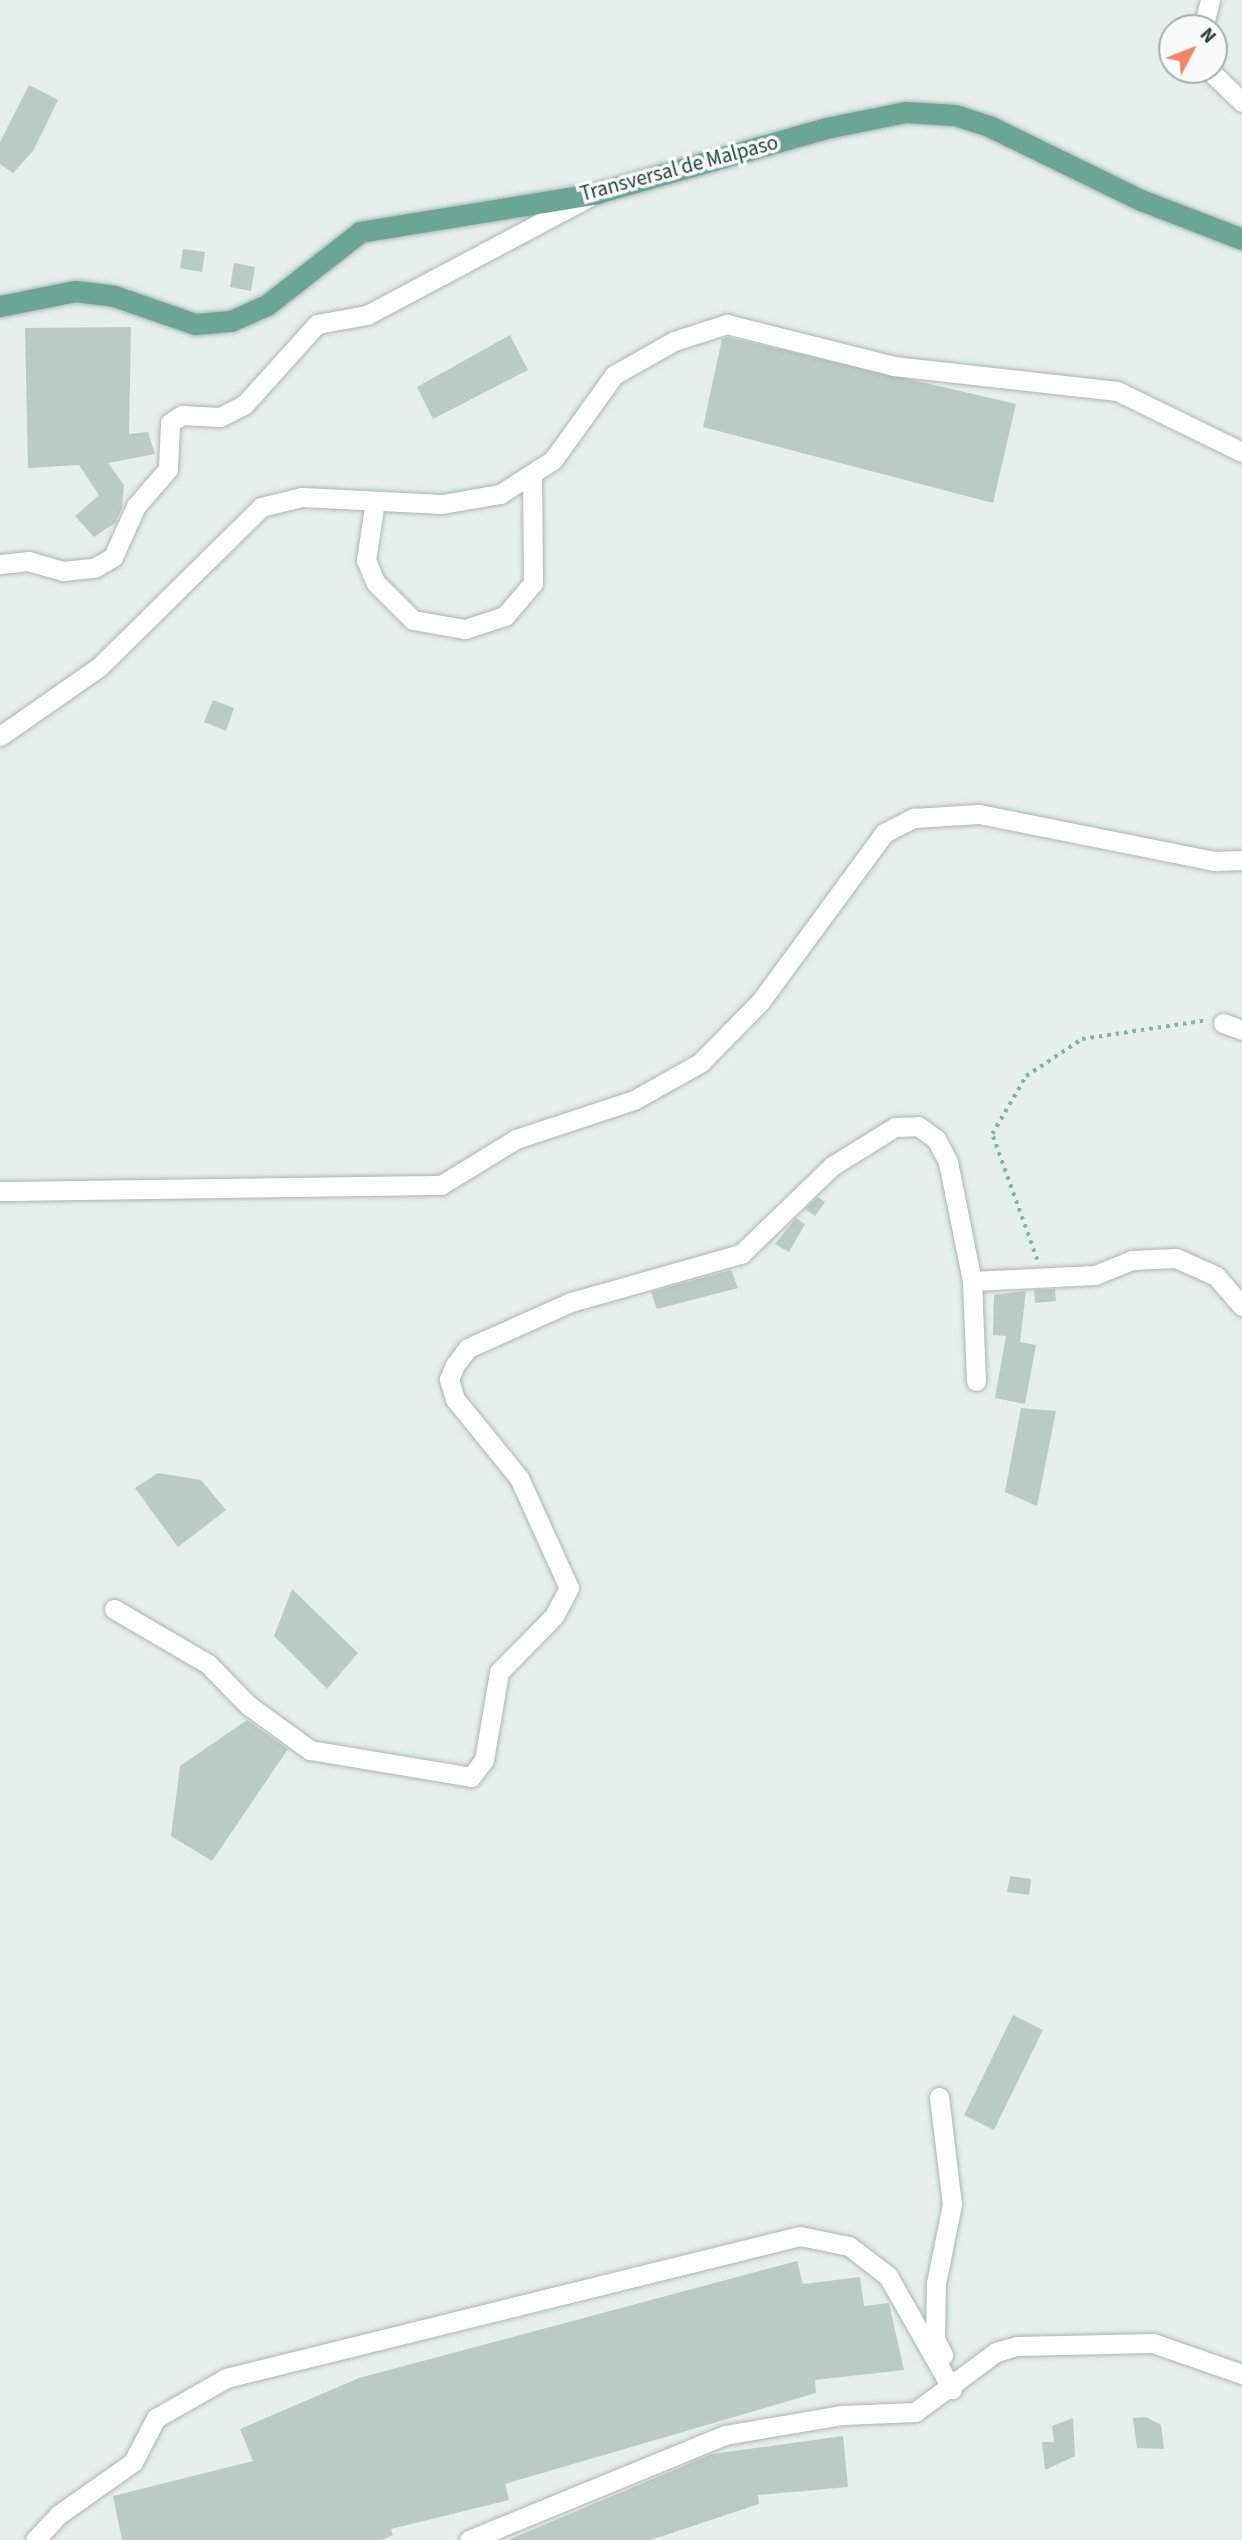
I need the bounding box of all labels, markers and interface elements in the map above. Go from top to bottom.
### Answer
north arrow [1158,14,1228,84]
text: N [1193,22,1222,50]
street label: Transversal de Malpaso [577,129,781,207]

